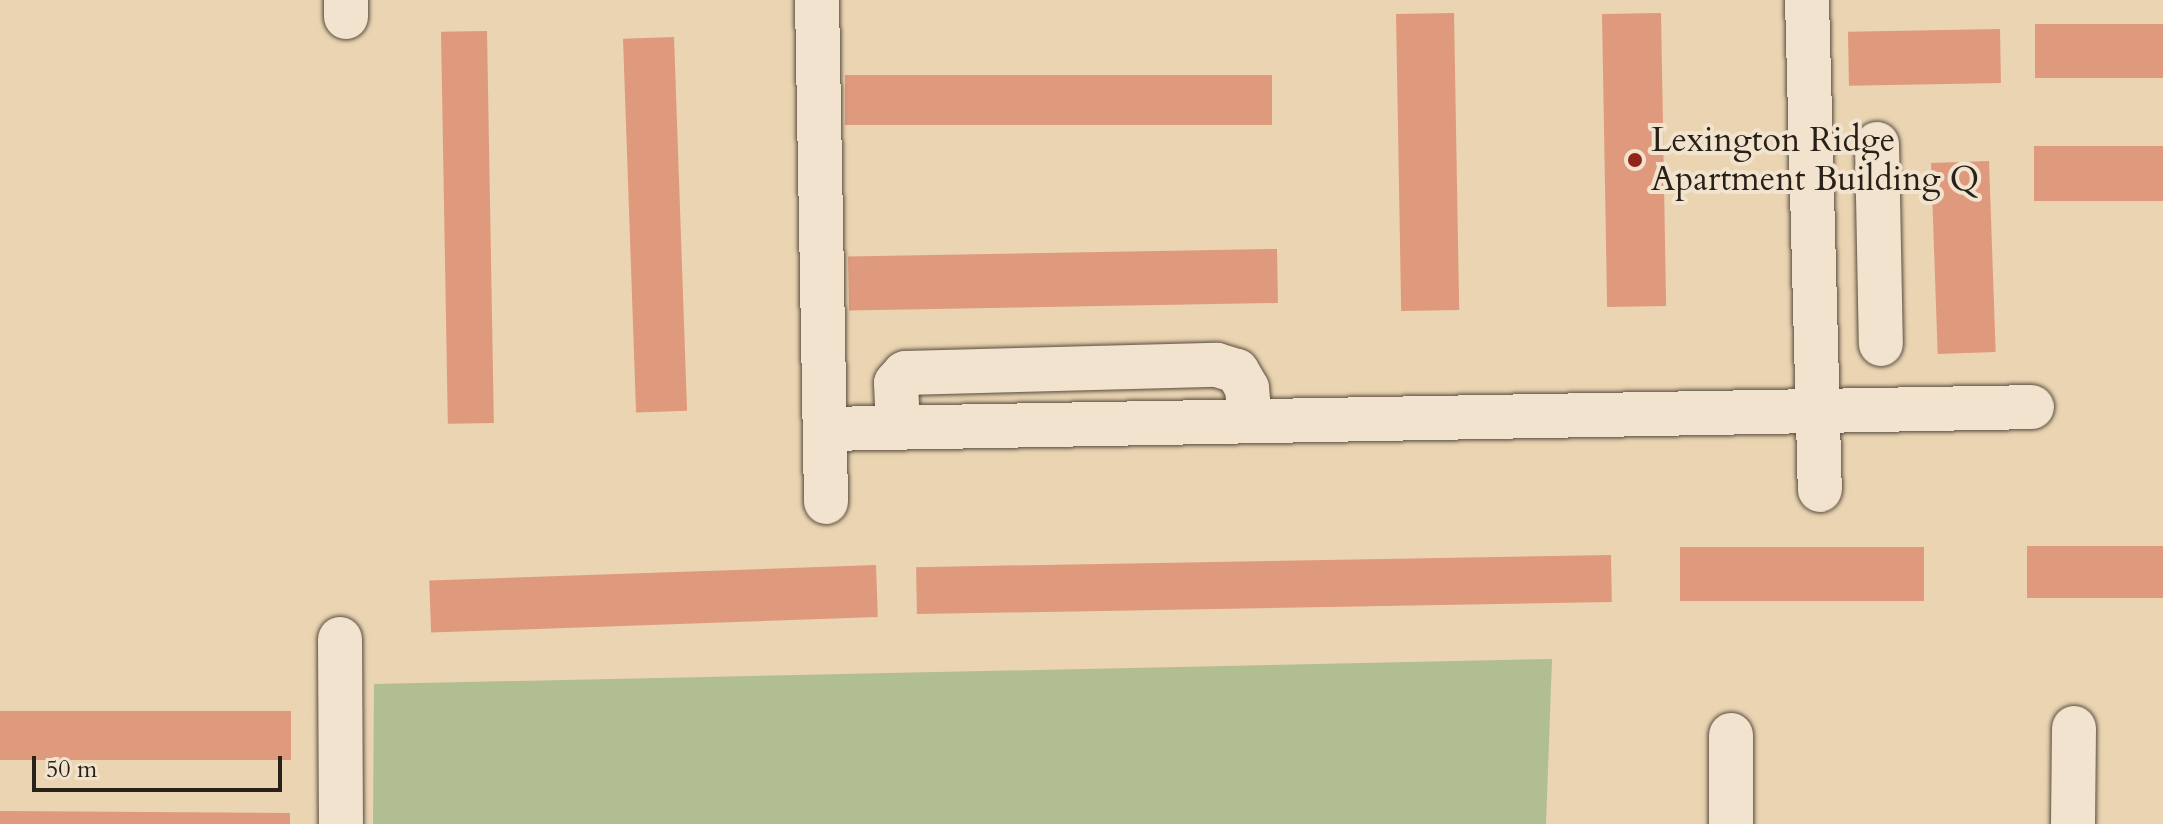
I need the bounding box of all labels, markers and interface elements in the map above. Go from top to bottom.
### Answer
place label: Lexington Ridge Apartment Building Q [1651,120,1979,200]
marker: Lexington Ridge Apartment Building Q [1626,151,1644,169]
scale bar [36,740,286,790]
text: 50 m [46,753,97,786]

